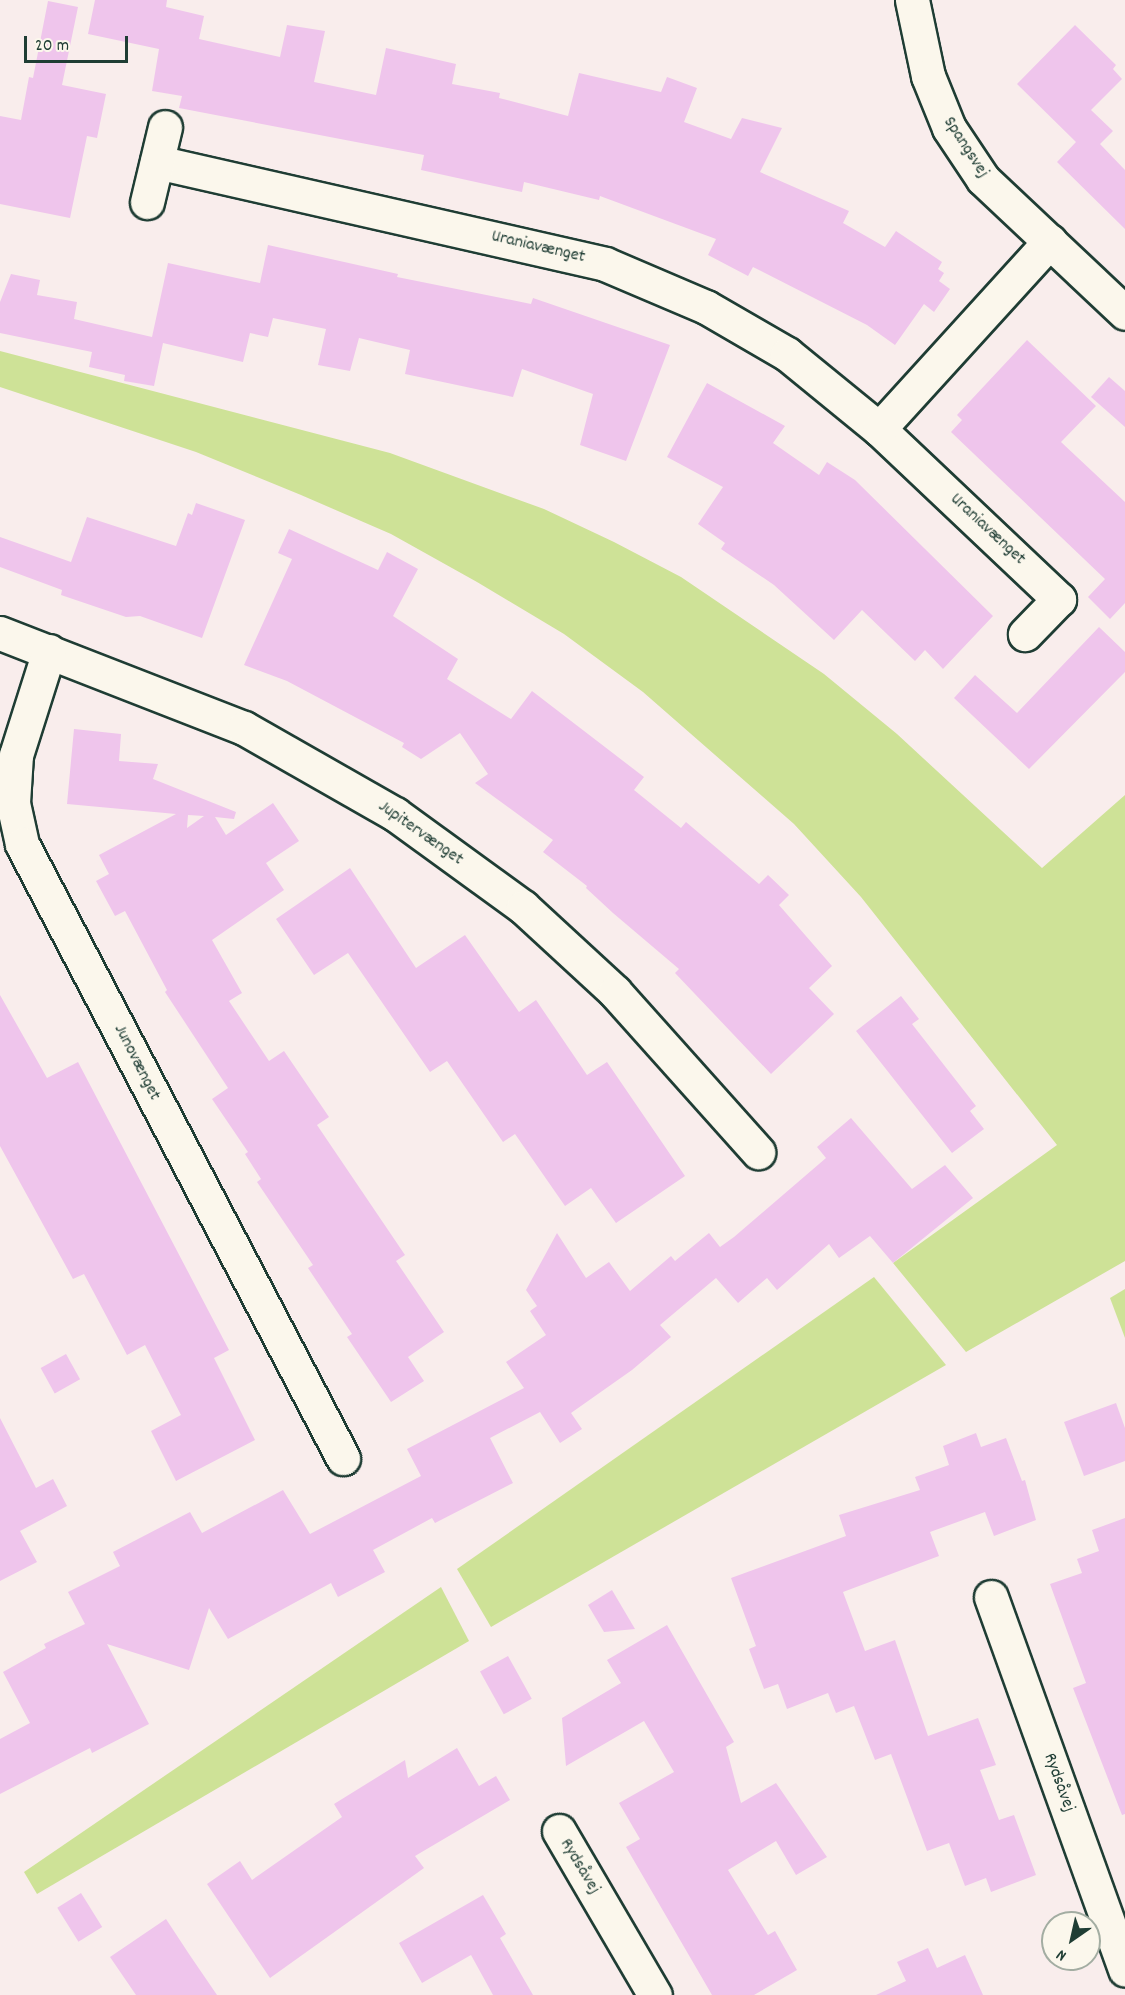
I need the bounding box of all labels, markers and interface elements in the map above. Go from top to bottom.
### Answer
scale bar [27,24,130,62]
text: 20 m [35,34,69,59]
street label: Spangsvej [937,113,993,183]
street label: Uraniavænget [489,227,587,269]
street label: Uraniavænget [945,489,1029,571]
street label: Jupitervænget [373,797,467,871]
street label: Junovænget [108,1021,164,1105]
street label: Rydsåvej [1037,1751,1079,1815]
street label: Rydsåvej [554,1835,604,1899]
north arrow [1041,1911,1101,1971]
text: N [1052,1943,1071,1966]

